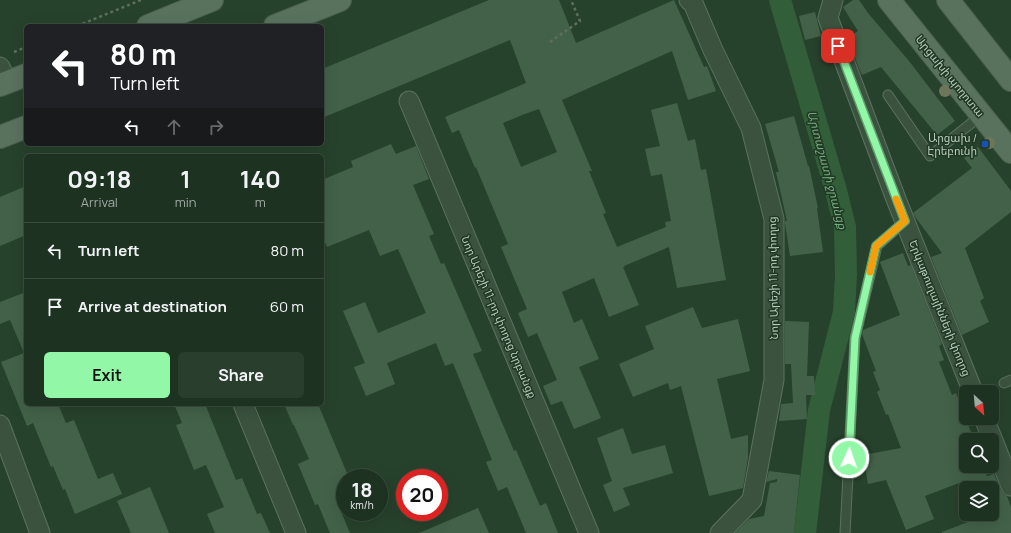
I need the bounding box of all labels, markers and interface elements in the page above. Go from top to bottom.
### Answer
pin [821,29,855,63]
street label: Արցախի պողոտա [913,32,988,120]
text: 80 m [110,35,176,73]
icon: arrive [827,35,849,57]
icon: left [44,40,96,92]
text: Turn left [110,71,180,95]
water label: Արտաշատի ջրանցք [803,109,852,232]
icon: left [121,116,143,138]
icon: ahead [163,116,185,138]
icon: right [205,116,227,138]
place label: Արցախ / Էրեբունի [927,130,977,158]
marker: Արցախ / Էրեբունի [980,139,990,149]
text: 09:18 [67,162,131,195]
text: 1 [180,162,191,195]
text: 140 [240,162,281,195]
text: Arrival [81,193,118,211]
text: min [175,193,197,211]
text: m [255,193,266,211]
street label: Նոր Արեշի 11-րդ փողոց [764,216,781,340]
street label: Նոր Արեշի 11-րդ փողոց նրբանցք [458,233,541,400]
street label: Երկաթուղայինների փողոց [906,237,975,378]
icon: left [44,240,66,262]
text: Turn left [78,240,140,261]
text: 80 m [270,240,304,261]
icon: arrive [44,296,66,318]
text: Arrive at destination [78,296,227,317]
text: 60 m [270,296,304,317]
button: Exit [44,352,170,398]
button: Share [178,352,304,398]
north arrow [959,385,999,425]
map controls [959,385,999,521]
button: search [959,433,999,473]
position arrow [828,437,870,479]
speed limit sign: 20 [396,469,448,521]
text: 18 [351,476,373,503]
button: layers [959,481,999,521]
text: km/h [350,498,374,512]

